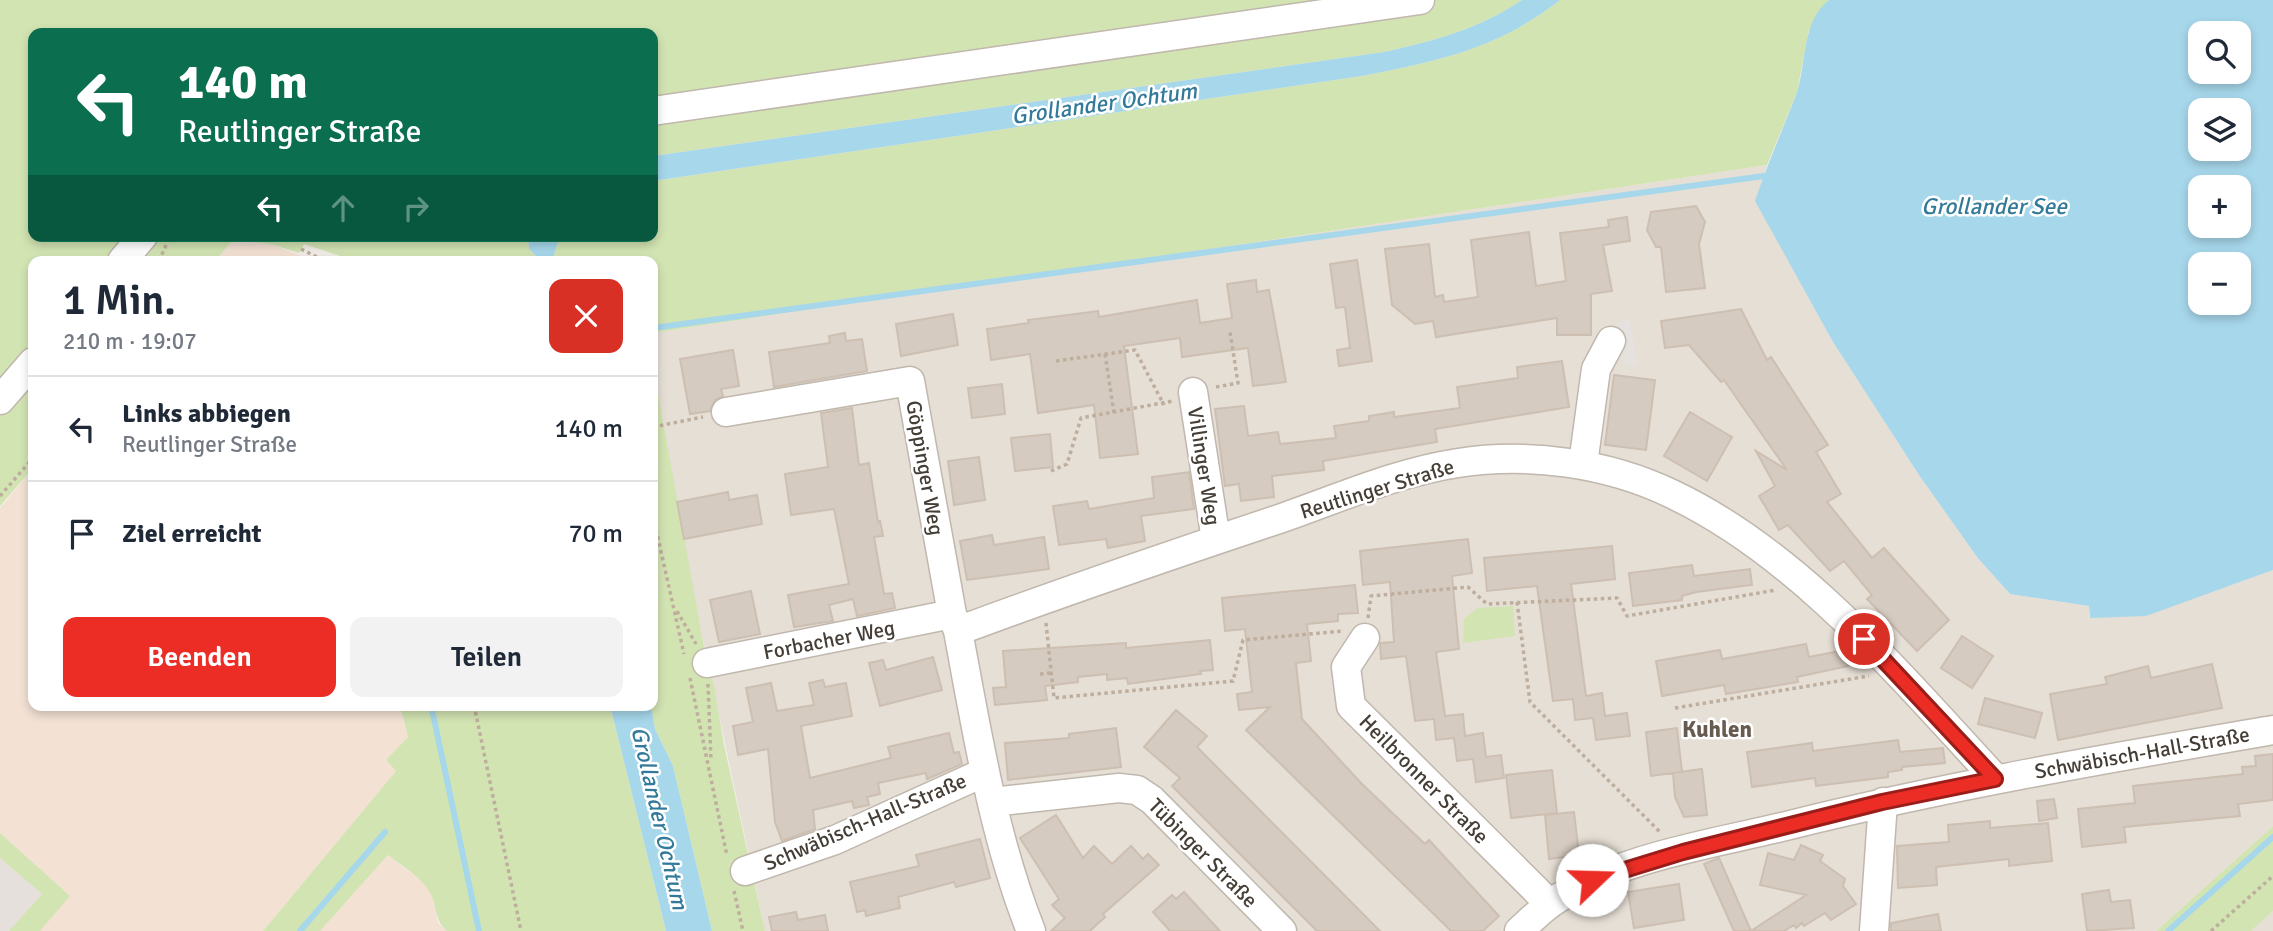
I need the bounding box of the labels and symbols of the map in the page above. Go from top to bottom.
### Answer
water label: Grollander Ochtum [1009,76,1199,131]
water label: Grollander See [1921,192,2068,221]
street label: Göppinger Weg [900,399,950,537]
street label: Villinger Weg [1182,405,1226,527]
street label: Reutlinger Straße [1297,453,1457,525]
pin [1834,609,1894,669]
street label: Forbacher Weg [761,615,897,665]
street label: Heilbronner Straße [1354,709,1494,849]
district label: Kuhlen [1682,715,1752,744]
street label: Schwäbisch-Hall-Straße [2032,721,2252,785]
water label: Grollander Ochtum [624,724,695,913]
street label: Schwäbisch-Hall-Straße [760,767,970,877]
street label: Tübinger Straße [1143,793,1263,913]
position arrow [1555,843,1629,917]

